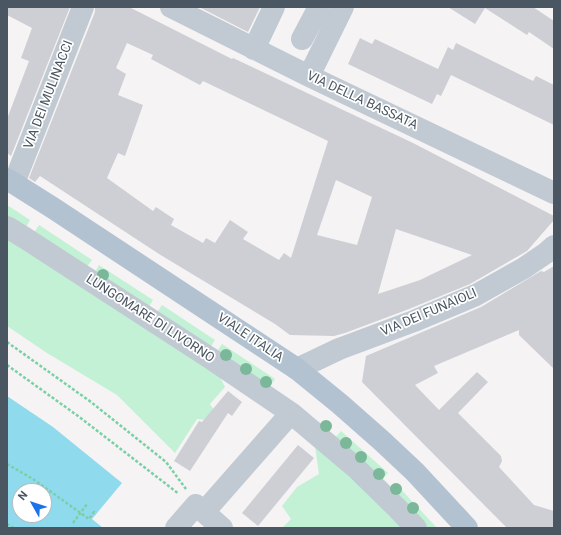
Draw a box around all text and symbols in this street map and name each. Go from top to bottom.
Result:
street label: VIA DEI MULINACCI [21,39,77,151]
street label: VIA DELLA BASSATA [304,68,420,134]
street label: LUNGOMARE DI LIVORNO [83,272,217,366]
street label: VIA DEI FUNAIOLI [379,286,479,340]
street label: VIALE ITALIA [214,310,286,366]
north arrow [12,483,52,523]
text: N [16,489,31,503]

